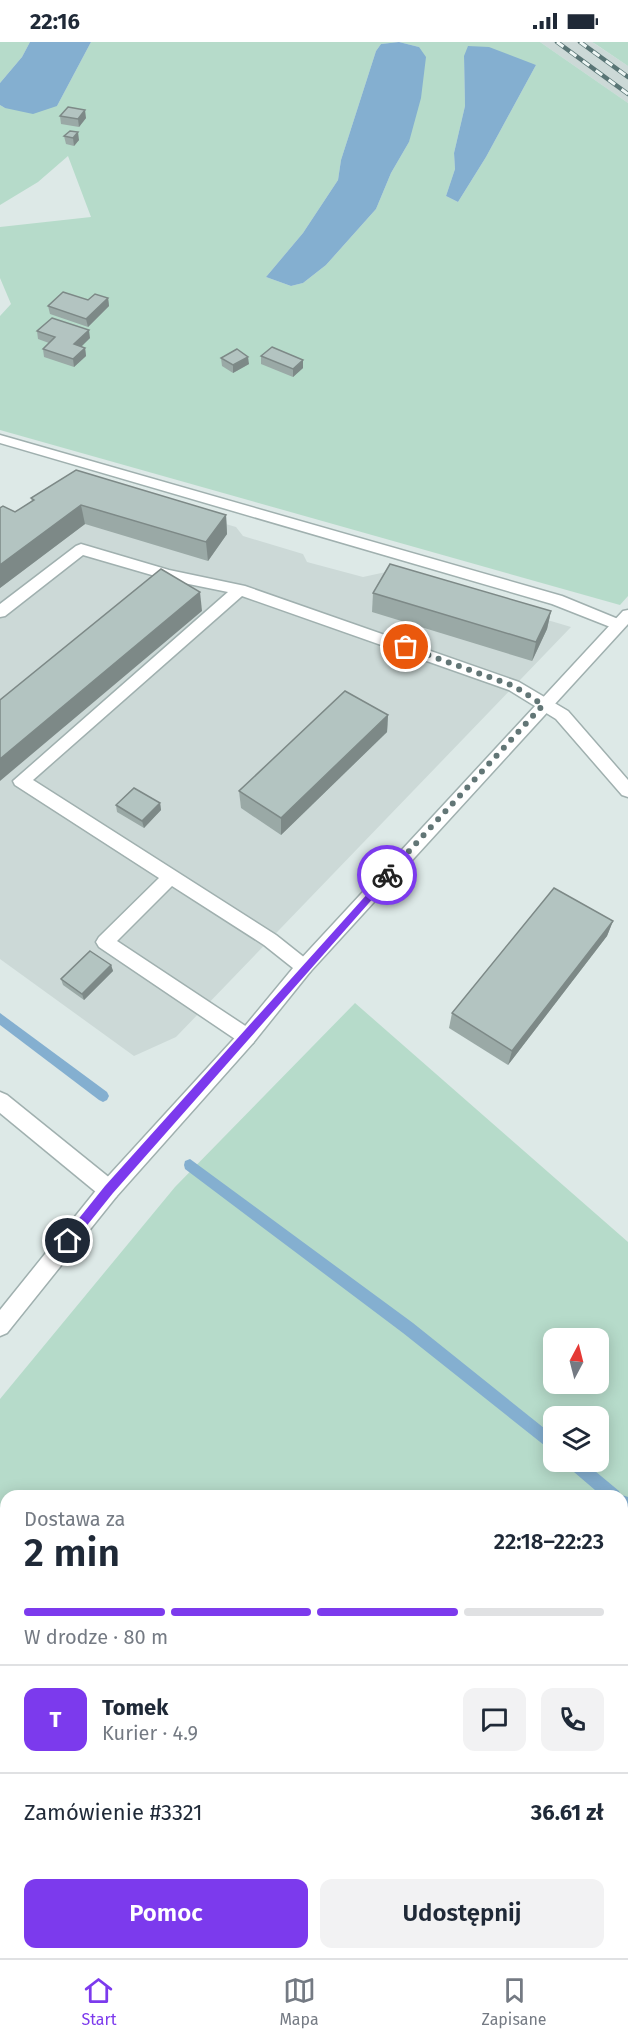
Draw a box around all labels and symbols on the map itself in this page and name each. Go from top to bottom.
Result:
pin [380,621,431,672]
courier [357,845,417,905]
pin [42,1215,93,1266]
north arrow [543,1328,609,1394]

